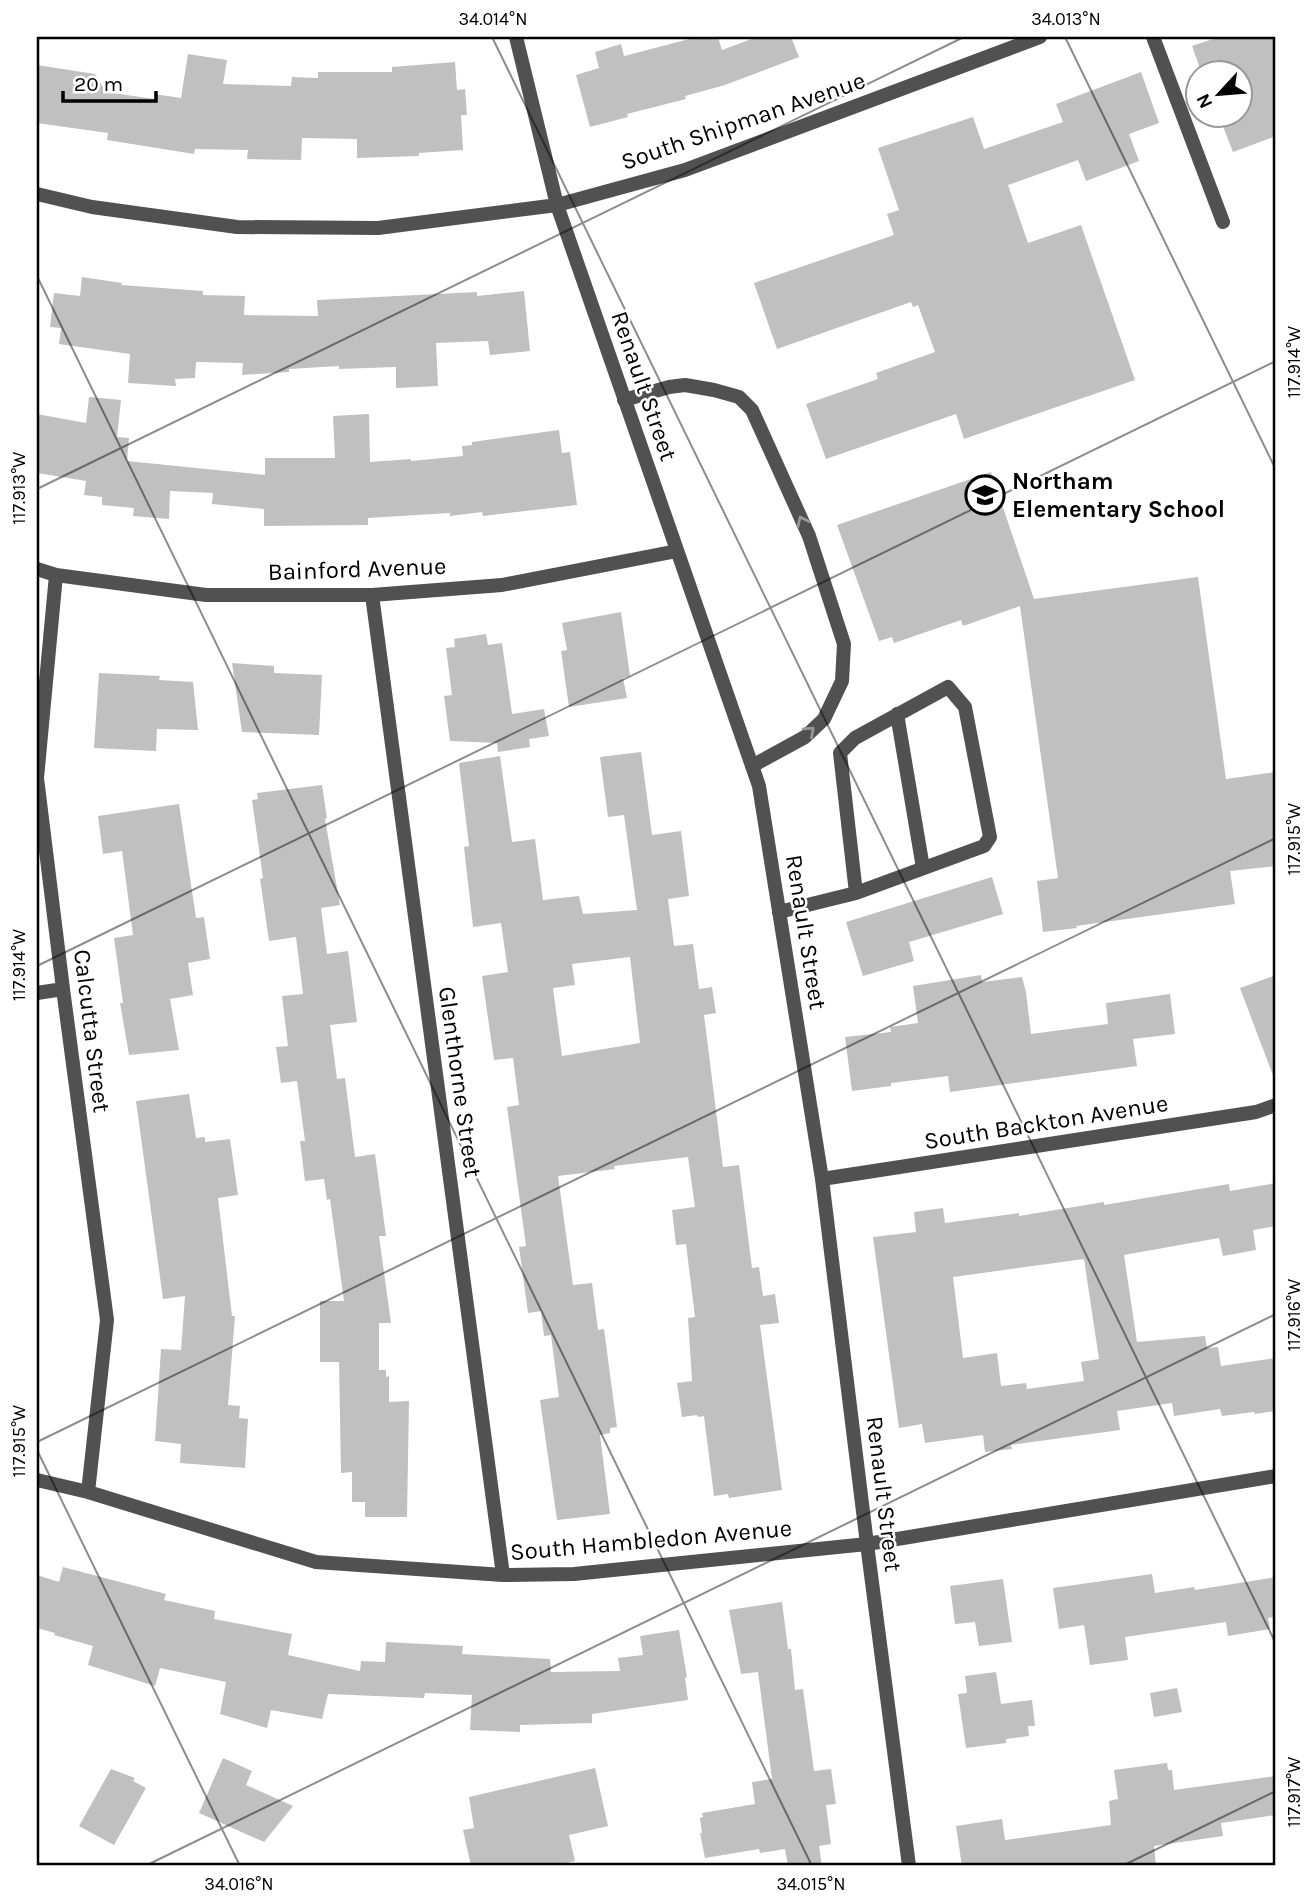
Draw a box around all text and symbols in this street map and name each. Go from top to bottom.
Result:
text: 34.014°N [458,8,528,30]
text: 34.013°N [1031,8,1101,30]
scale bar [63,60,156,104]
north arrow [1184,60,1254,130]
street label: South Shipman Avenue [617,66,869,176]
text: 20 m [74,72,123,96]
text: N [1192,90,1217,112]
street label: Renault Street [605,307,683,465]
text: 117.914°W [1283,326,1305,398]
text: 117.913°W [8,452,30,524]
place label: Northam Elementary School [1012,467,1225,523]
school or university icon: Northam Elementary School [964,474,1006,516]
one-way arrow [796,516,810,528]
street label: Bainford Avenue [267,552,447,586]
one-way arrow [802,727,815,739]
text: 117.915°W [1283,803,1305,875]
street label: Renault Street [780,852,832,1012]
text: 117.914°W [8,929,30,1001]
street label: Calcutta Street [68,948,116,1114]
street label: Glenthorne Street [433,985,487,1179]
street label: South Backton Avenue [922,1089,1170,1155]
text: 117.916°W [1283,1279,1305,1351]
text: 117.915°W [8,1405,30,1477]
street label: Renault Street [861,1415,907,1573]
street label: South Hambledon Avenue [509,1514,793,1566]
text: 117.917°W [1283,1757,1305,1827]
text: 34.016°N [204,1873,274,1895]
text: 34.015°N [776,1873,846,1895]

